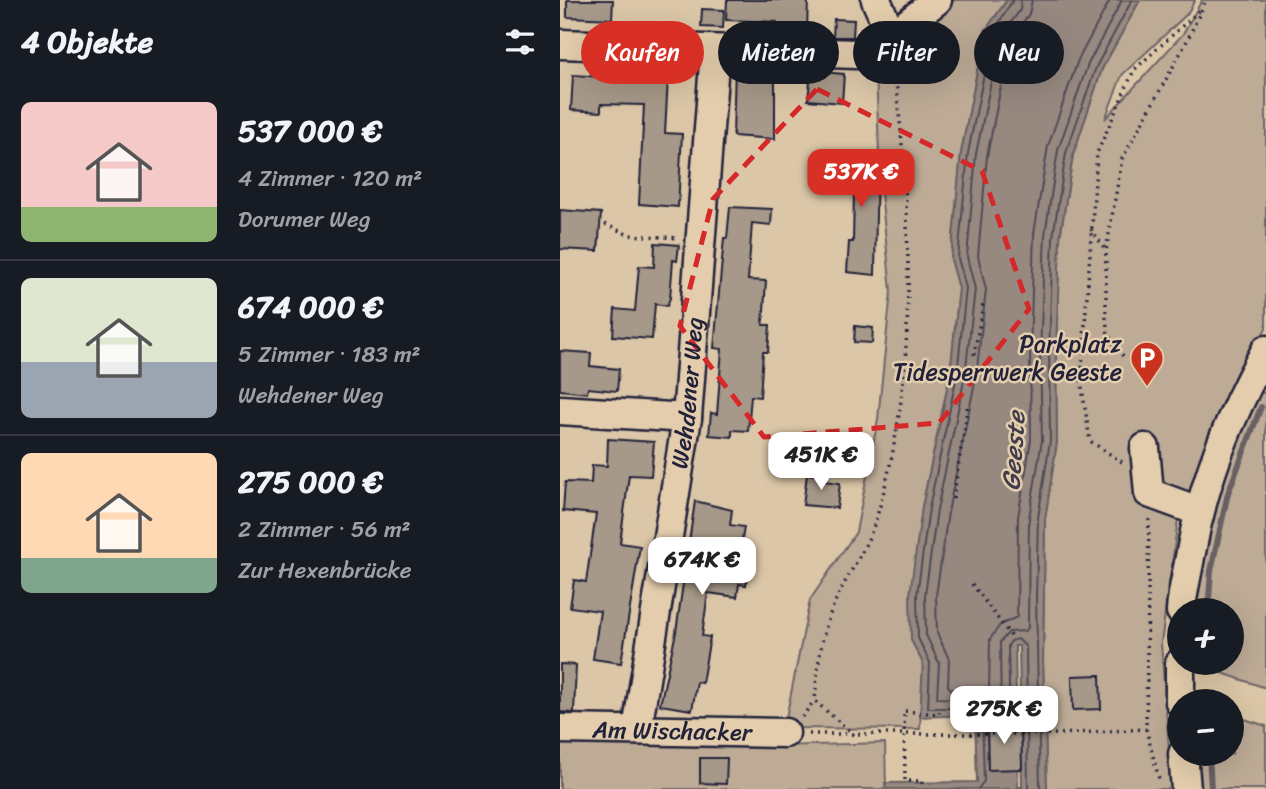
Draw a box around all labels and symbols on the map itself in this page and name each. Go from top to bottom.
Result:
pin: 537K € [804,150,918,209]
street label: Wehdener Weg [658,316,716,472]
place label: Parkplatz Tidesperrwerk Geeste [893,323,1123,393]
parking icon: Parkplatz Tidesperrwerk Geeste [1128,339,1166,388]
water label: Geeste [987,408,1039,492]
pin: 451K € [764,433,878,492]
pin: 674K € [645,538,759,597]
pin: 275K € [947,686,1061,746]
street label: Am Wischacker [591,709,754,753]

